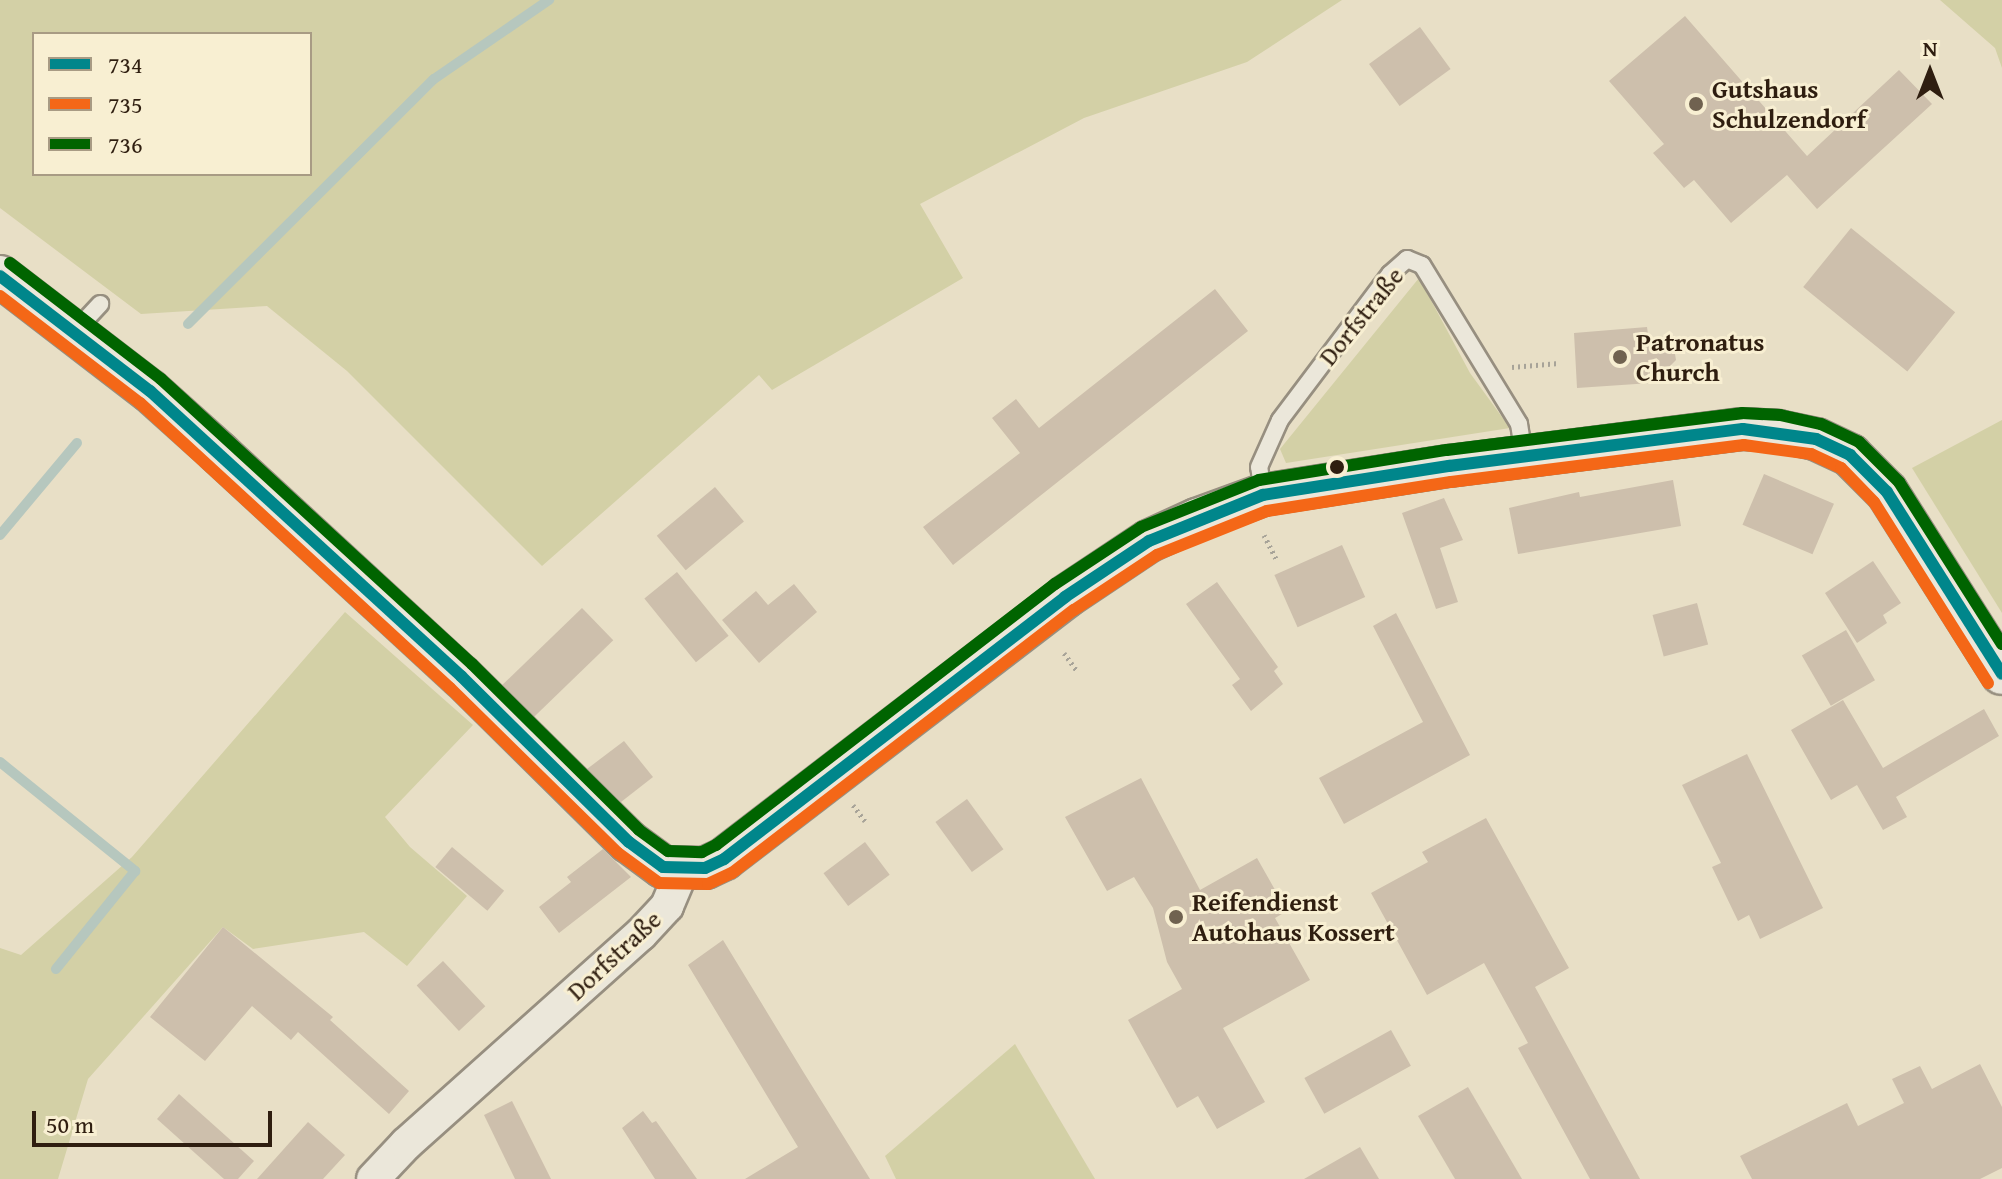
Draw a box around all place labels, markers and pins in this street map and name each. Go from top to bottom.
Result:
place label: Gutshaus Schulzendorf [1712,73,1866,134]
marker: Gutshaus Schulzendorf [1687,95,1705,113]
place label: Patronatus Church [1636,326,1764,388]
marker: Patronatus Church [1611,348,1629,366]
unlabelled marker [1329,459,1345,475]
place label: Reifendienst Autohaus Kossert [1192,886,1395,948]
marker: Reifendienst Autohaus Kossert [1167,908,1185,926]

